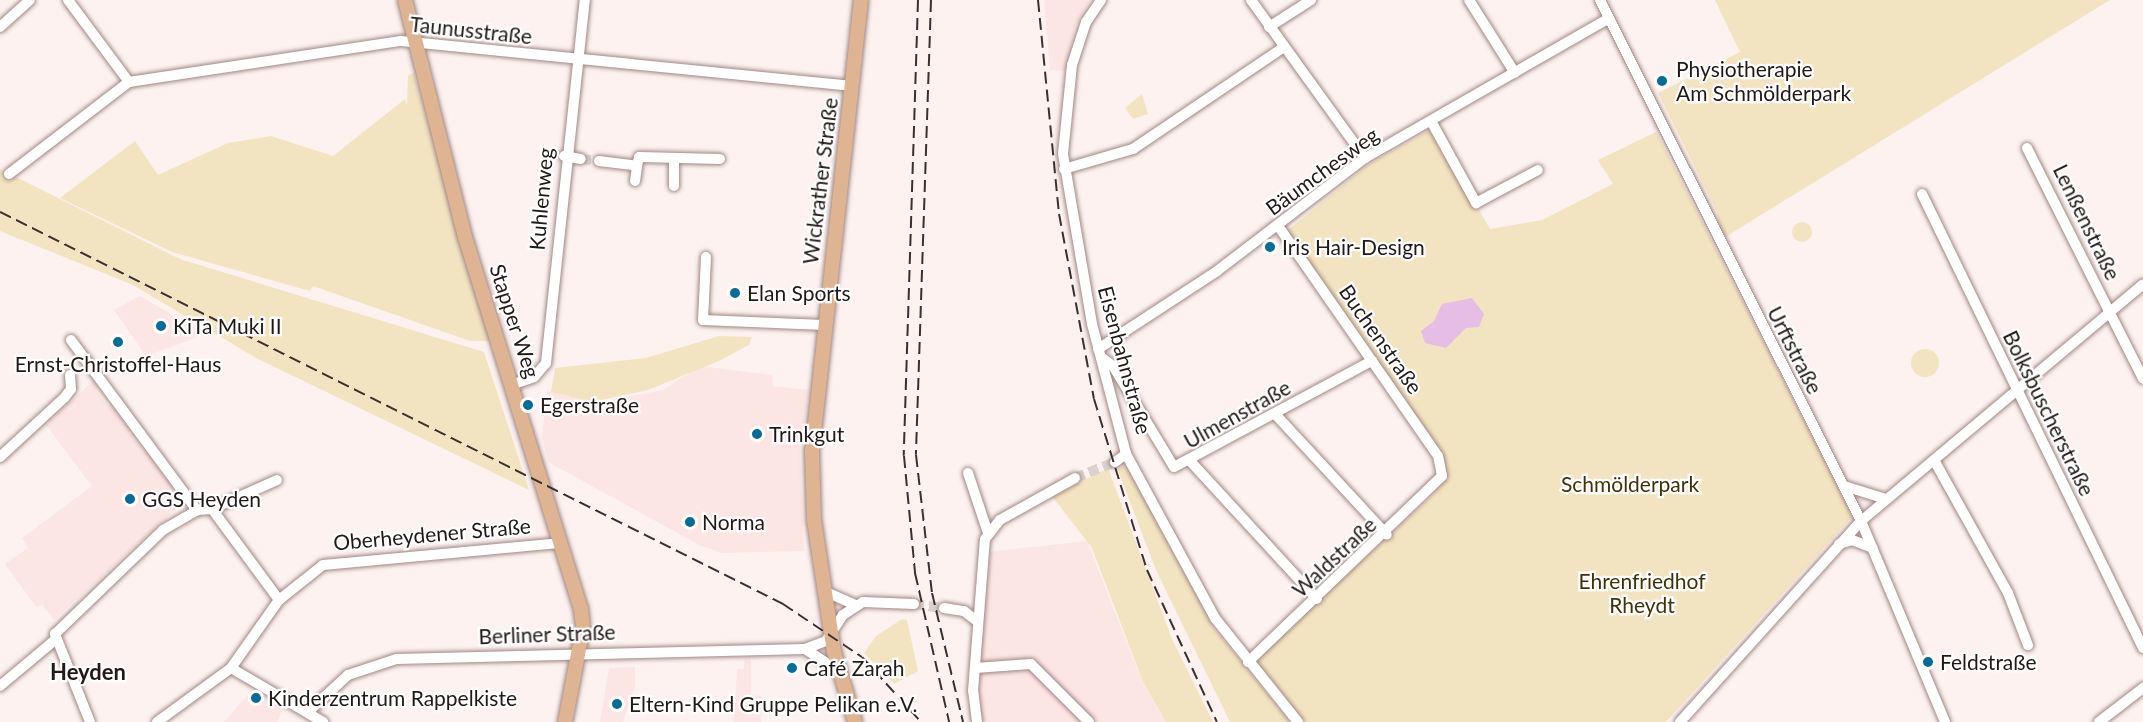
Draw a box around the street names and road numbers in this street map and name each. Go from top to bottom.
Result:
street label: Taunusstraße [409,11,533,49]
street label: Wickrather Straße [797,96,843,266]
street label: Bäumchesweg [1261,122,1383,220]
street label: Kuhlenweg [524,147,558,251]
street label: Lenßenstraße [2048,160,2126,284]
street label: Stapper Weg [485,260,545,382]
street label: Buchenstraße [1334,280,1428,398]
street label: Eisenbahnstraße [1093,283,1157,437]
street label: Urftstraße [1762,302,1828,398]
street label: Bolksbuscherstraße [1998,326,2100,500]
street label: Ulmenstraße [1179,374,1295,454]
street label: Waldstraße [1287,512,1381,602]
street label: Oberheydener Straße [332,513,532,555]
street label: Berliner Straße [478,619,616,649]

